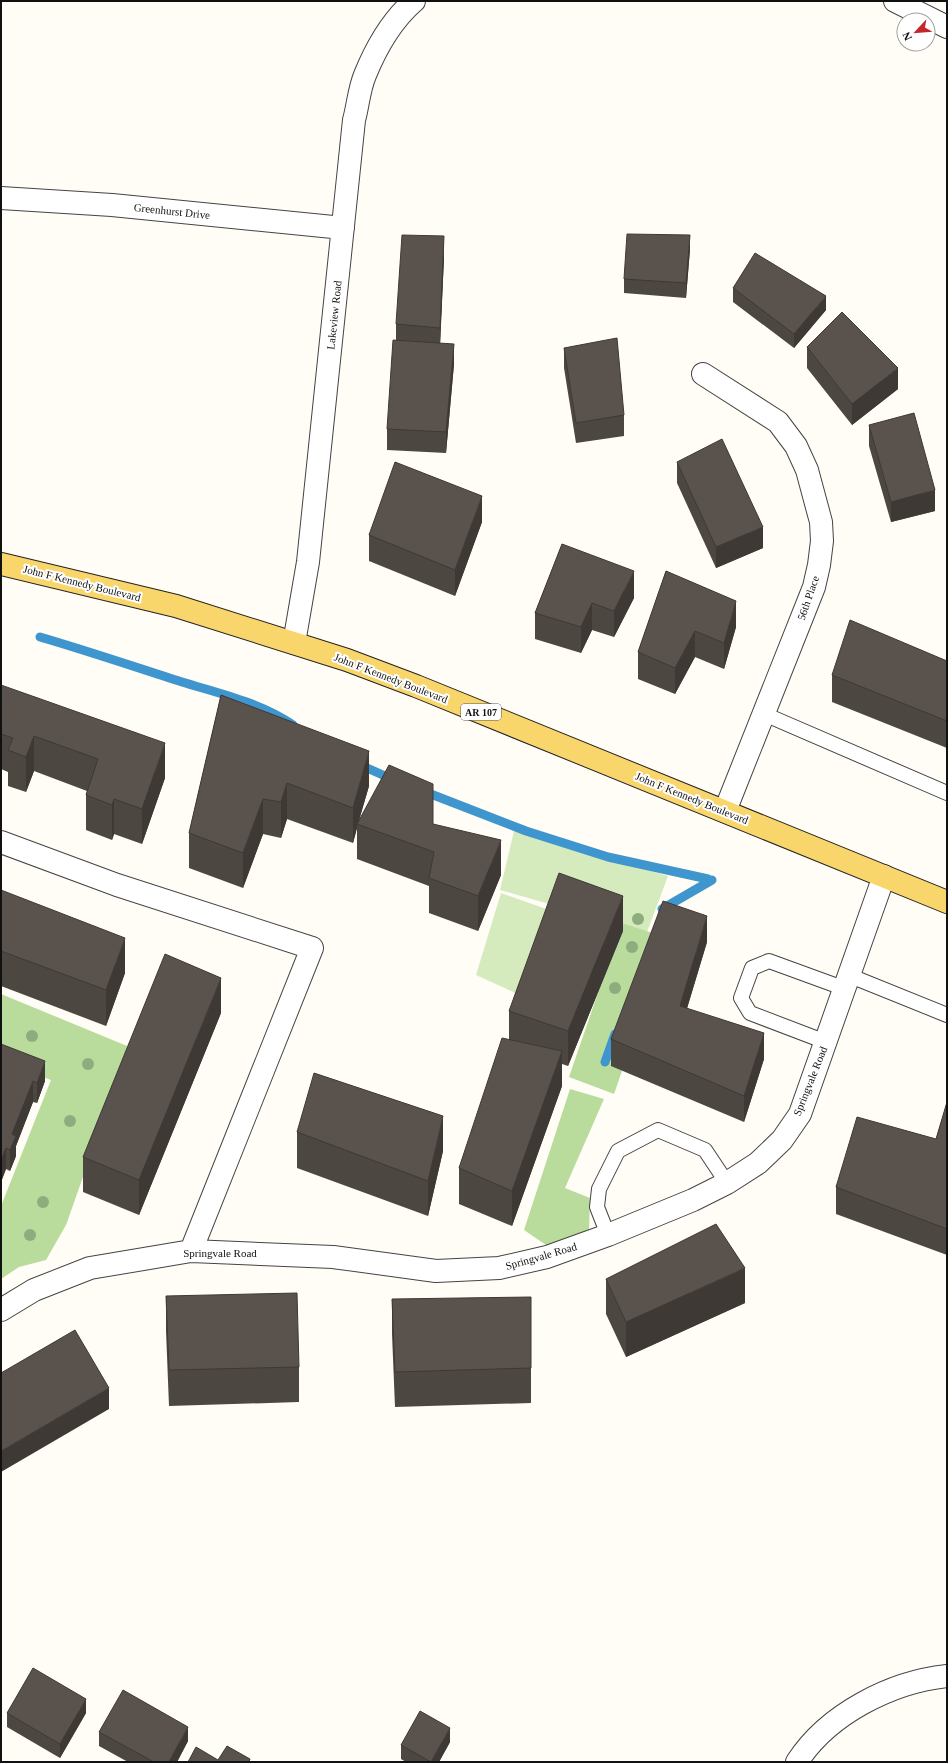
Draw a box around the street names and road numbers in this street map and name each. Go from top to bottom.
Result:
street label: Greenhurst Drive [133,201,211,221]
street label: Lakeview Road [324,279,344,350]
street label: John F Kennedy Boulevard [22,563,142,604]
street label: 56th Place [795,574,821,622]
street label: John F Kennedy Boulevard [333,651,450,705]
road number: AR 107 [461,704,501,720]
street label: John F Kennedy Boulevard [634,770,751,826]
street label: Springvale Road [791,1044,830,1117]
street label: Springvale Road [504,1240,579,1272]
street label: Springvale Road [183,1247,257,1259]

